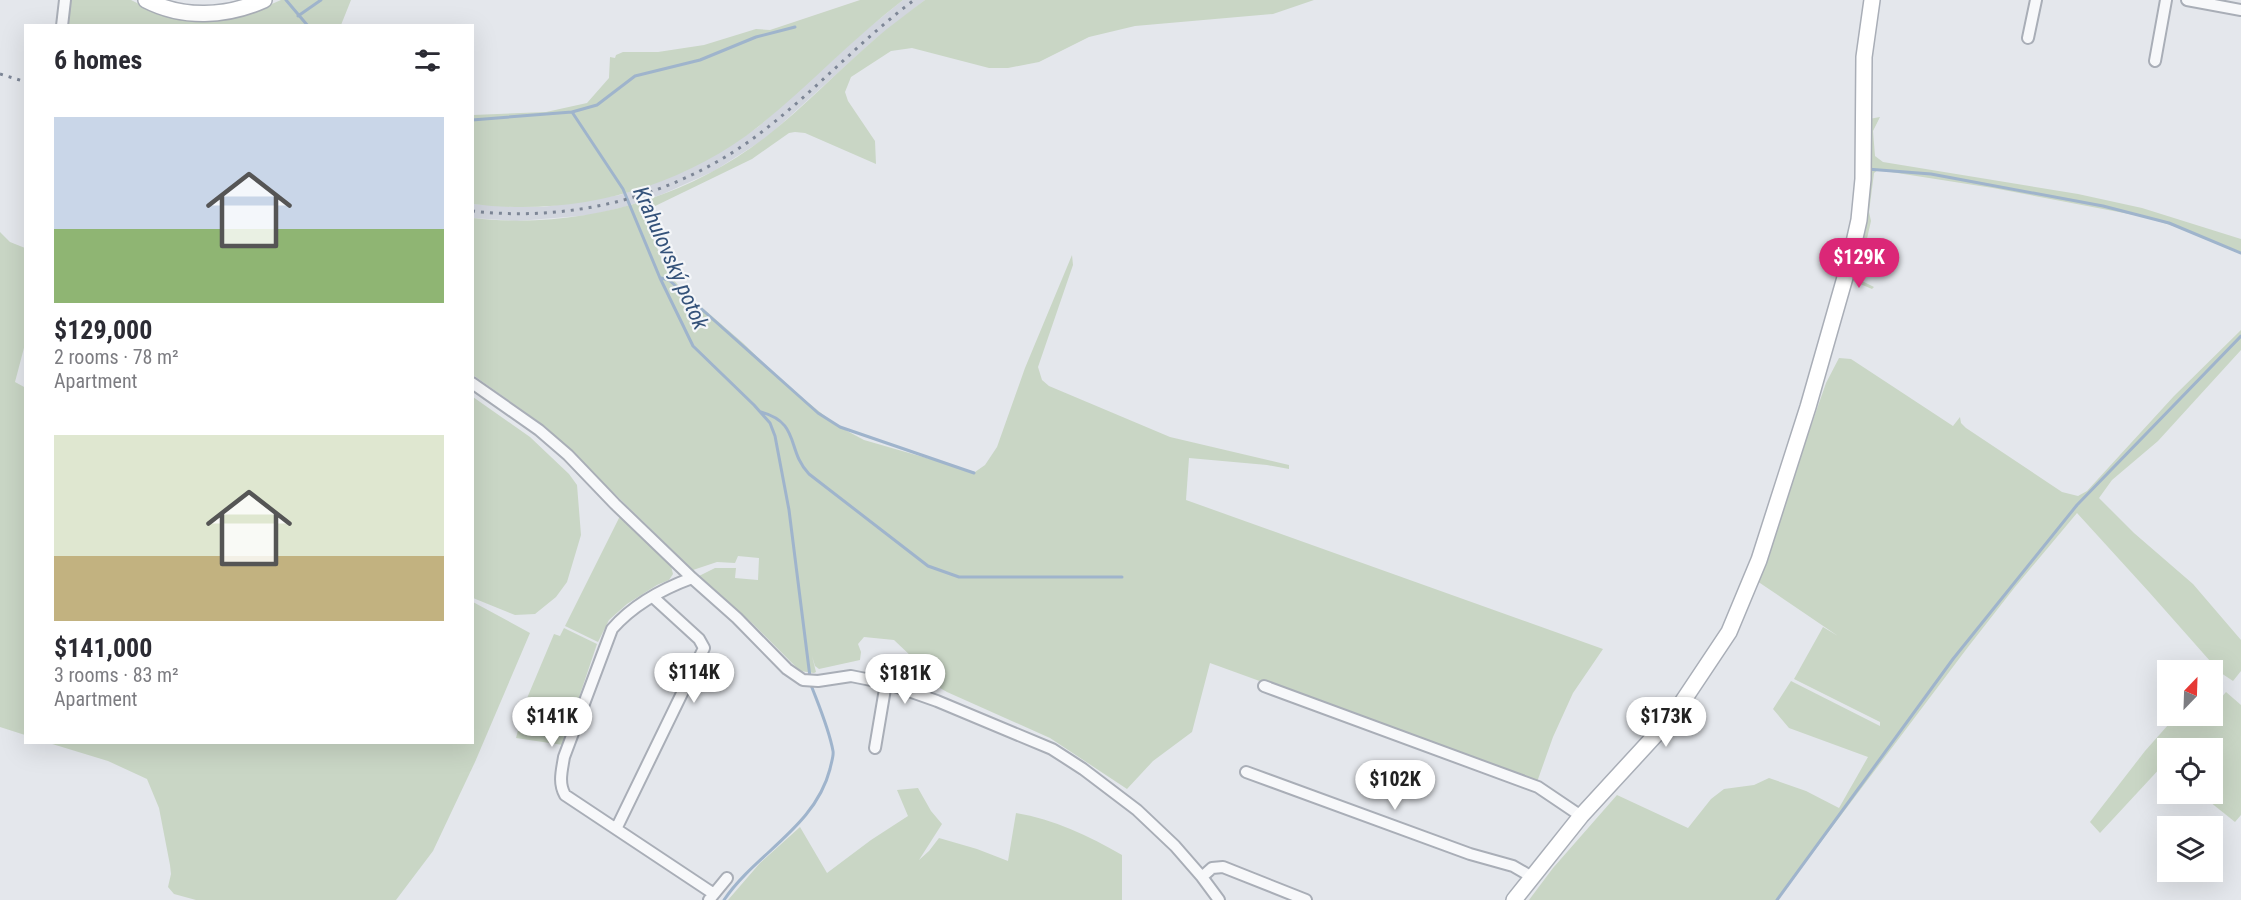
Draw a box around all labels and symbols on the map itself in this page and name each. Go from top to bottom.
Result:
water label: Krahulovský potok [628,183,714,334]
pin: $129K [1817,238,1901,289]
pin: $114K [652,653,736,704]
pin: $181K [863,654,947,705]
north arrow [2157,660,2223,726]
pin: $141K [510,697,594,748]
pin: $173K [1624,697,1708,748]
pin: $102K [1353,760,1437,811]

